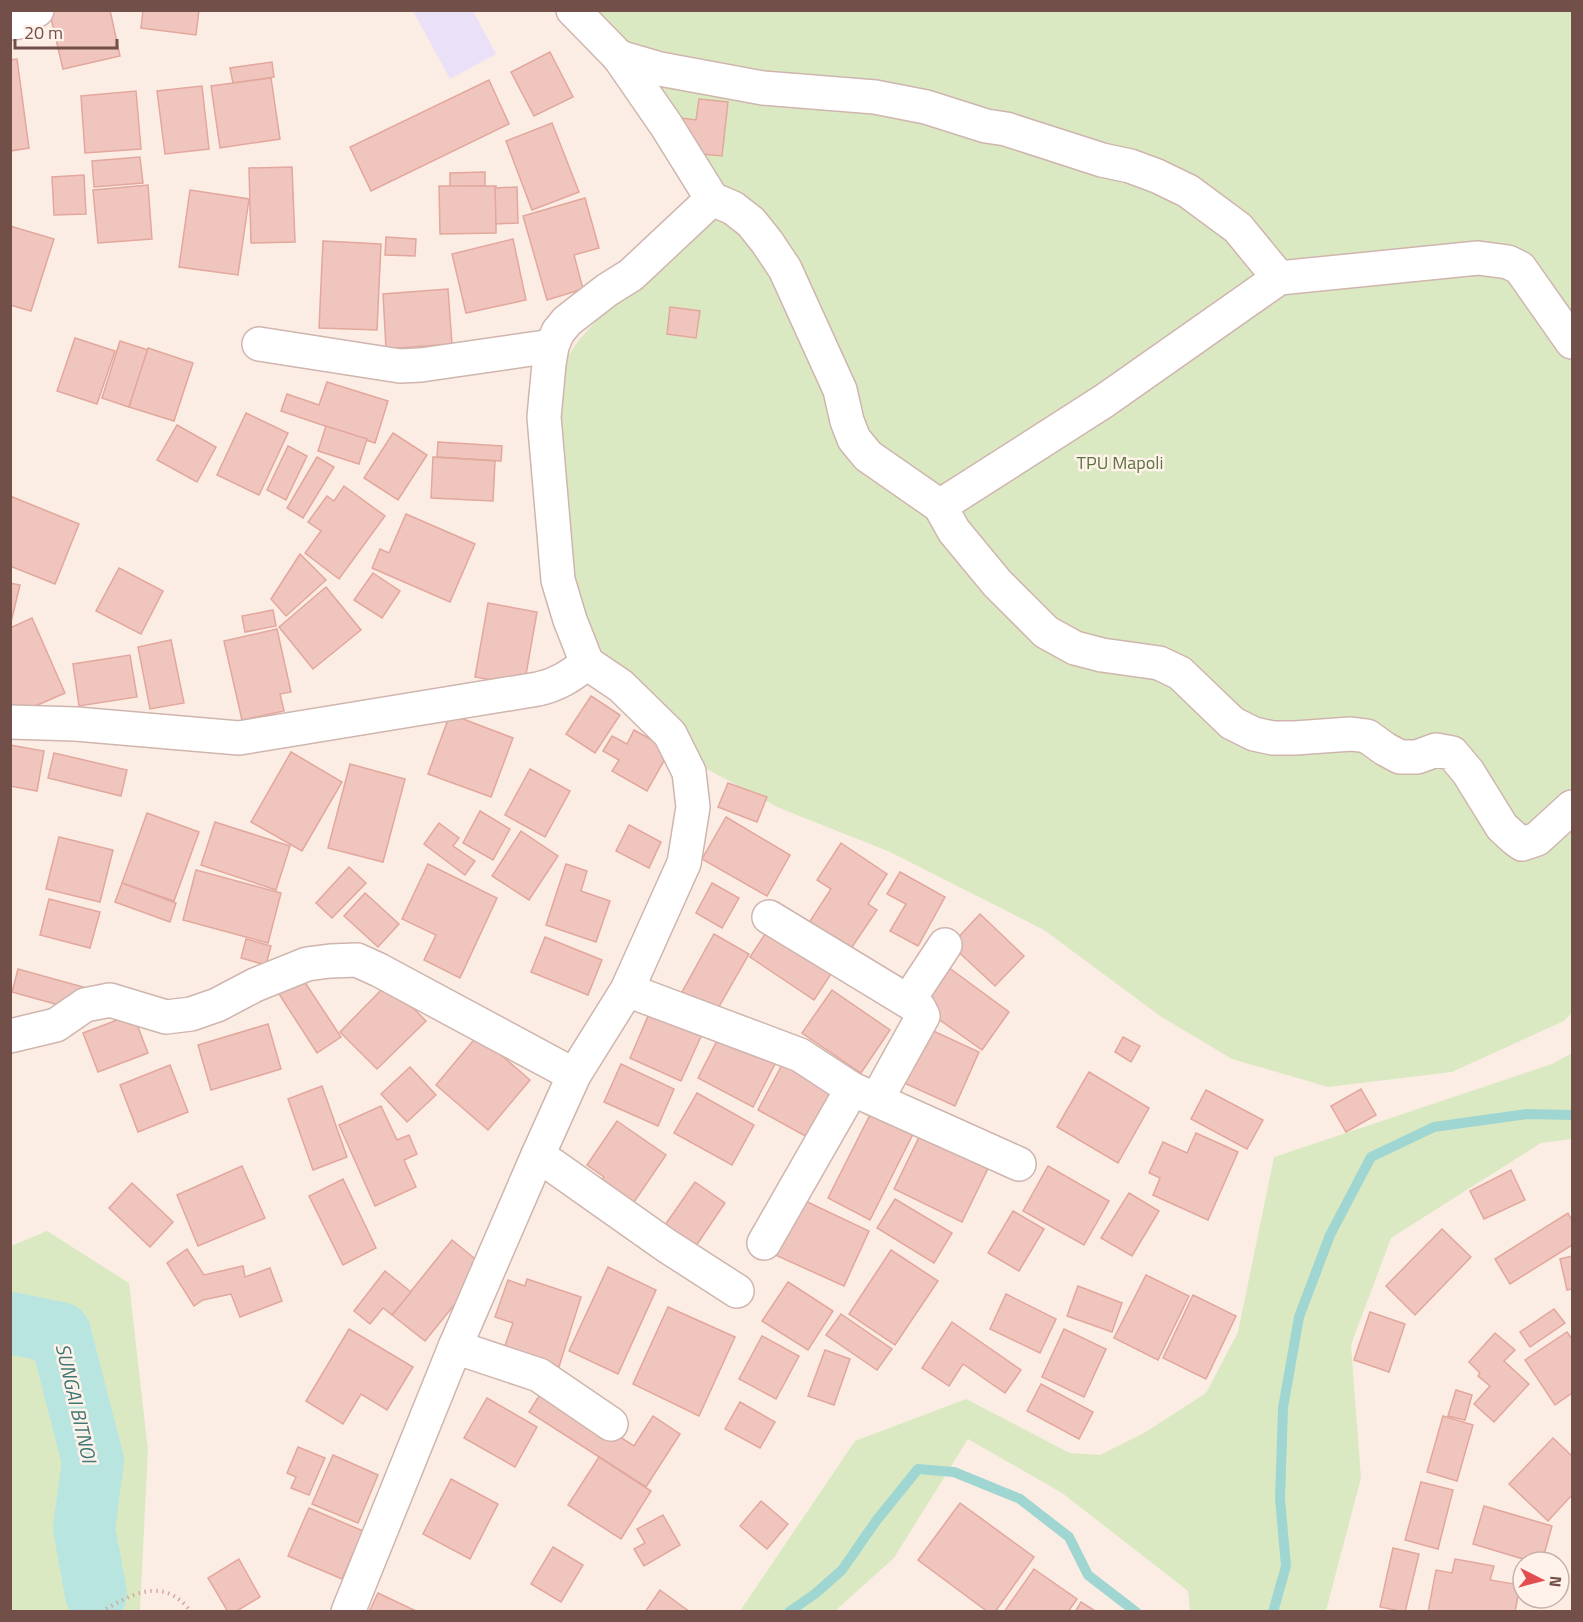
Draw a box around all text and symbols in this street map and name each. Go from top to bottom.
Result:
scale bar [15,12,117,50]
text: 20 m [24,19,63,46]
park label: TPU Mapoli [1077,449,1163,476]
water label: SUNGAI BITNOI [48,1340,106,1468]
north arrow [1511,1550,1571,1610]
text: N [1543,1575,1568,1588]

